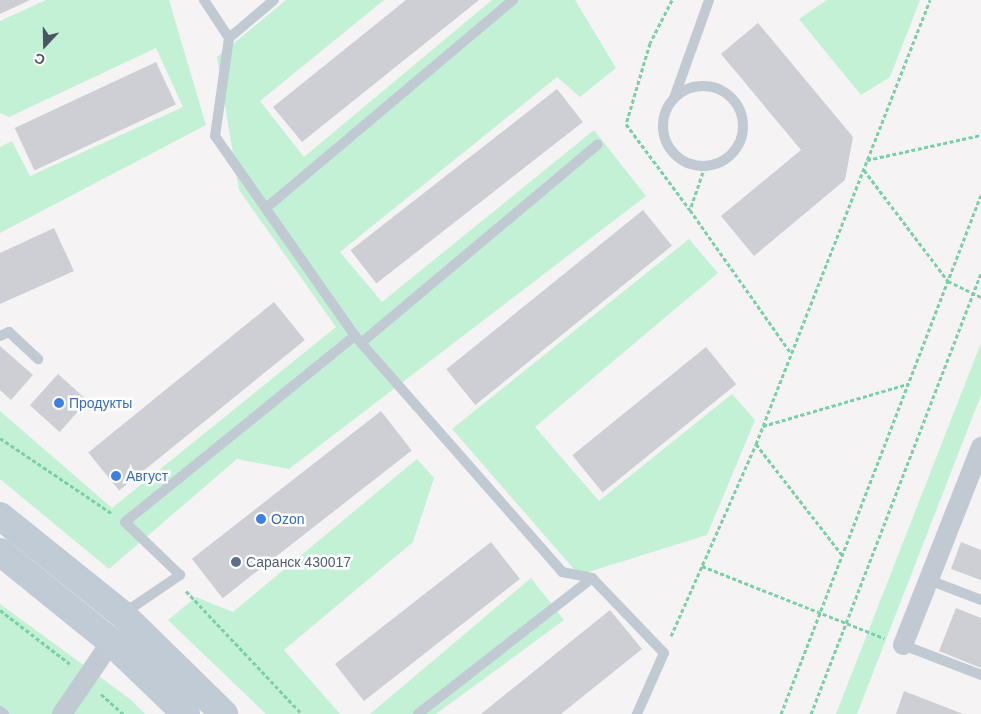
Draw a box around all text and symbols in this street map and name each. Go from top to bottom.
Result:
north arrow [20,20,70,70]
text: С [32,50,47,68]
place label: Продукты [69,395,132,411]
marker: Продукты [53,397,65,409]
place label: Август [126,468,168,484]
marker: Август [110,470,122,482]
place label: Ozon [271,511,304,527]
marker: Ozon [255,513,267,525]
place label: Саранск 430017 [246,554,351,570]
marker: Саранск 430017 [230,556,242,568]

